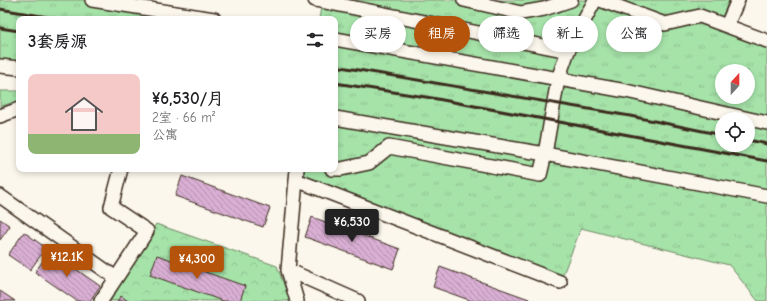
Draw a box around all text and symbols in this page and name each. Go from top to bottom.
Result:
chip: 买房 [350,16,406,52]
chip: 租房 [414,16,470,52]
chip: 筛选 [478,16,534,52]
chip: 新上 [542,16,598,52]
chip: 公寓 [606,16,662,52]
icon: filters [304,29,326,51]
text: 3套房源 [28,32,87,51]
north arrow [715,64,755,104]
map controls [715,64,755,152]
text: ¥6,530/月 [152,89,224,108]
icon: home [60,90,108,138]
text: 2室 · 66 m² [152,110,215,125]
button: locate [715,112,755,152]
text: 公寓 [152,127,178,142]
pin: ¥6,530 [319,209,385,243]
text: ¥6,530 [334,214,370,229]
pin: ¥12.1K [34,244,100,278]
pin: ¥4,300 [164,246,230,280]
text: ¥12.1K [51,249,83,264]
text: ¥4,300 [179,251,215,266]

